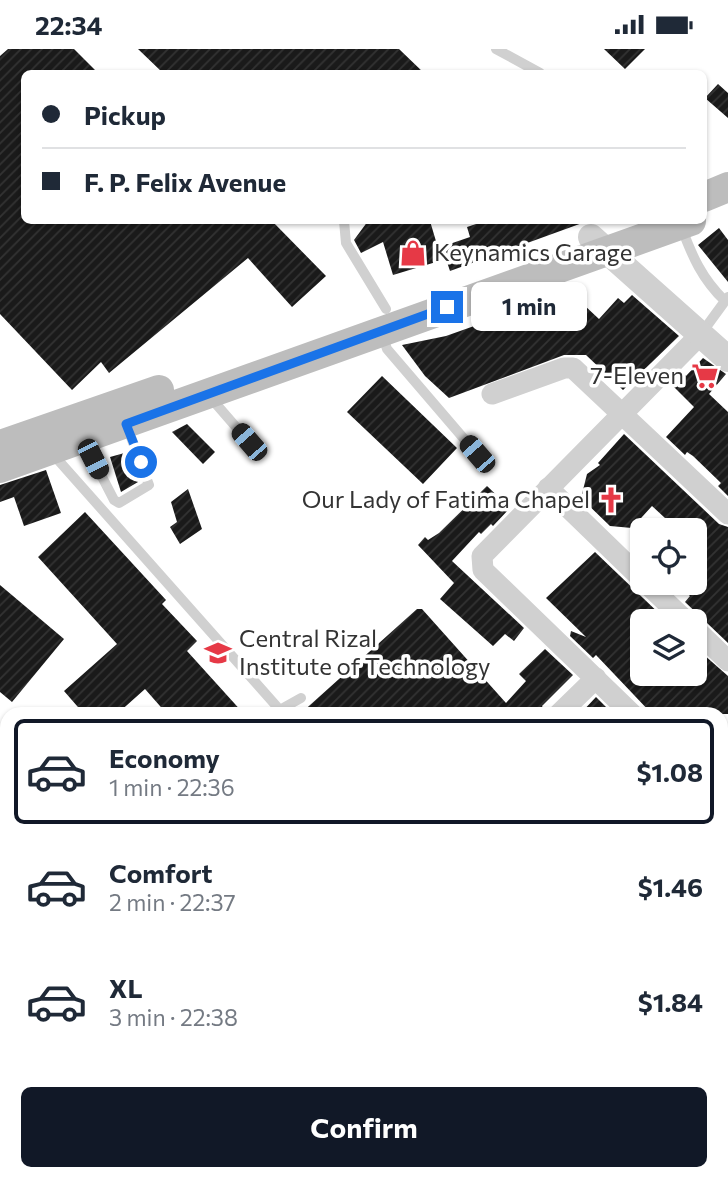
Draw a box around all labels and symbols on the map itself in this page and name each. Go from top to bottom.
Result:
place label: Keynamics Garage [434,237,632,266]
shop icon: Keynamics Garage [398,238,428,268]
callout: 1 min [472,282,587,331]
route end [431,291,463,323]
place label: 7-Eleven [590,360,684,389]
supermarket icon: 7-Eleven [690,361,720,391]
car [228,419,271,465]
car [456,431,499,477]
car [75,436,112,482]
route start [125,446,157,478]
place label: Our Lady of Fatima Chapel [302,484,590,513]
church icon: Our Lady of Fatima Chapel [596,485,626,515]
place label: Central Rizal Institute of Technology [239,623,491,680]
school or university icon: Central Rizal Institute of Technology [203,638,233,668]

